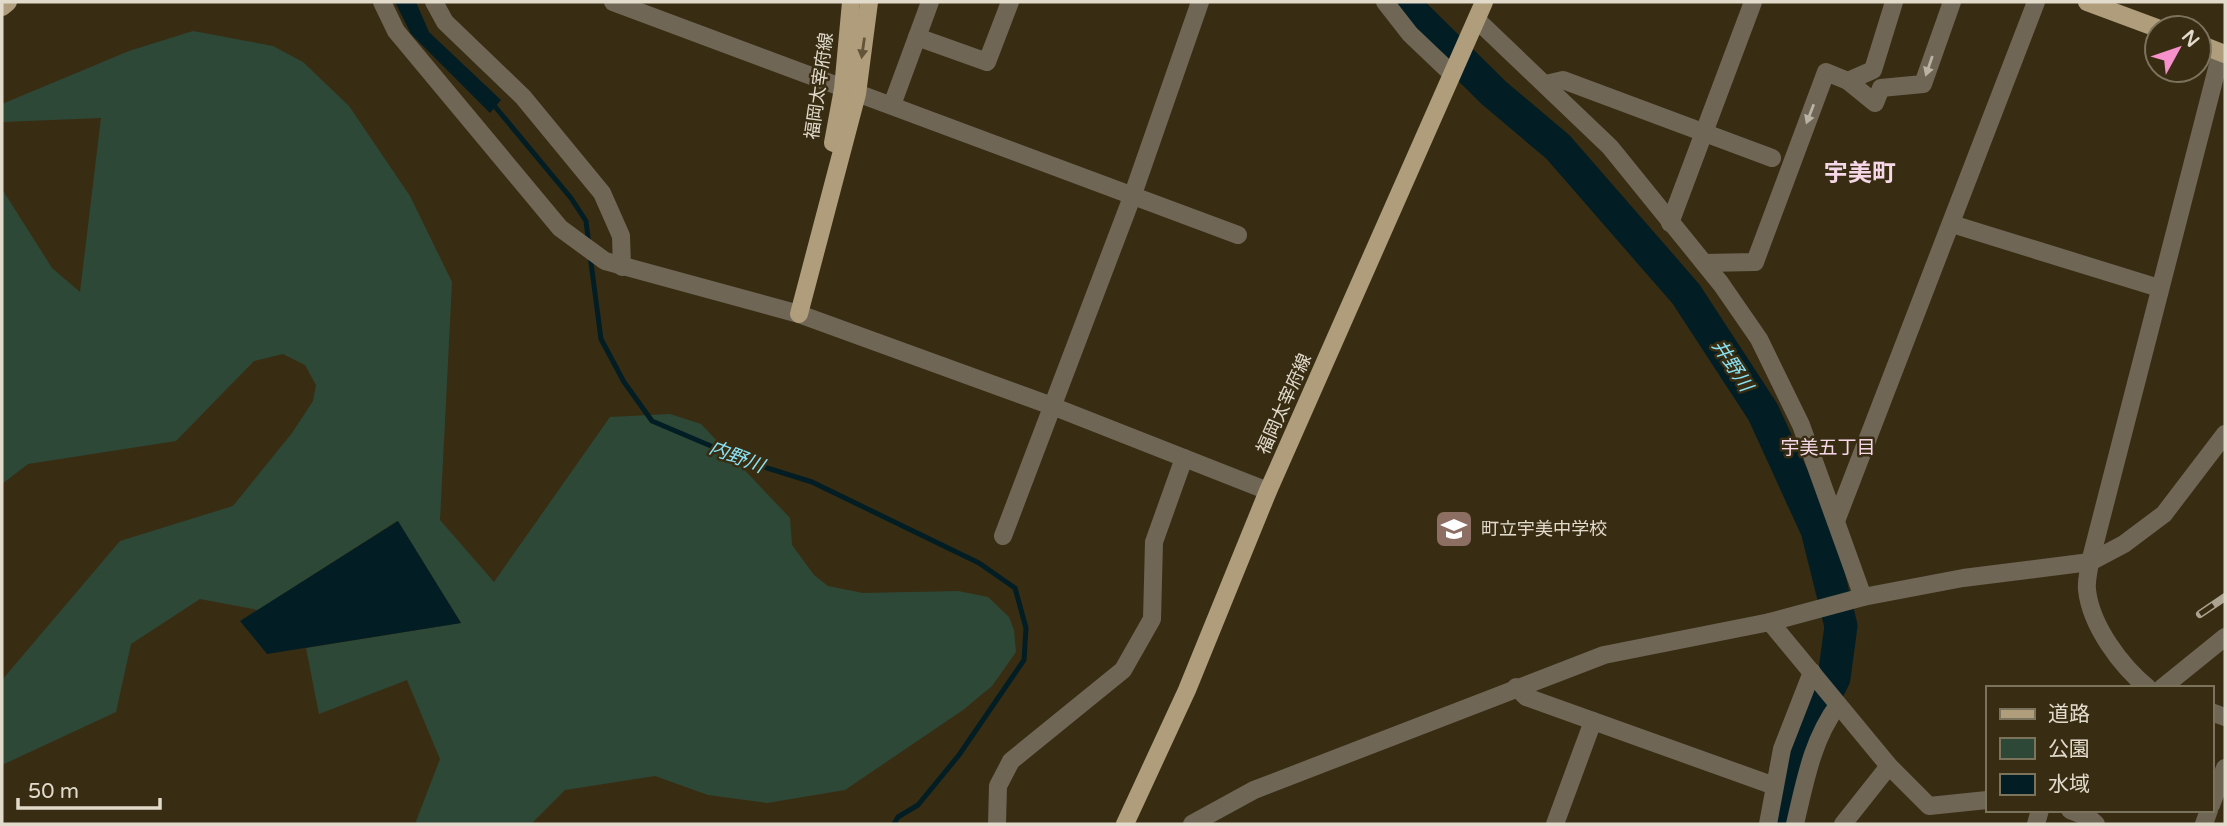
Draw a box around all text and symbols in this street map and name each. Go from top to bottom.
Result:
north arrow [2143,14,2213,84]
text: N [2177,26,2204,52]
street label: 福岡太宰府線 [801,31,837,141]
one-way arrow [857,37,868,59]
one-way arrow [1923,56,1934,77]
one-way arrow [1805,103,1816,124]
district label: 宇美町 [1824,159,1896,188]
water label: 井野川 [1707,336,1758,397]
street label: 福岡太宰府線 [1252,350,1316,458]
water label: 内野川 [706,436,769,478]
district label: 宇美五丁目 [1780,437,1876,459]
school or university icon: 町立宇美中学校 [1433,508,1475,550]
place label: 町立宇美中学校 [1481,518,1607,540]
legend [1986,686,2213,812]
text: 道路 [2048,702,2090,727]
text: 公園 [2048,737,2090,762]
scale bar [18,766,159,810]
text: 水域 [2048,772,2090,797]
text: 50 m [28,779,79,804]

